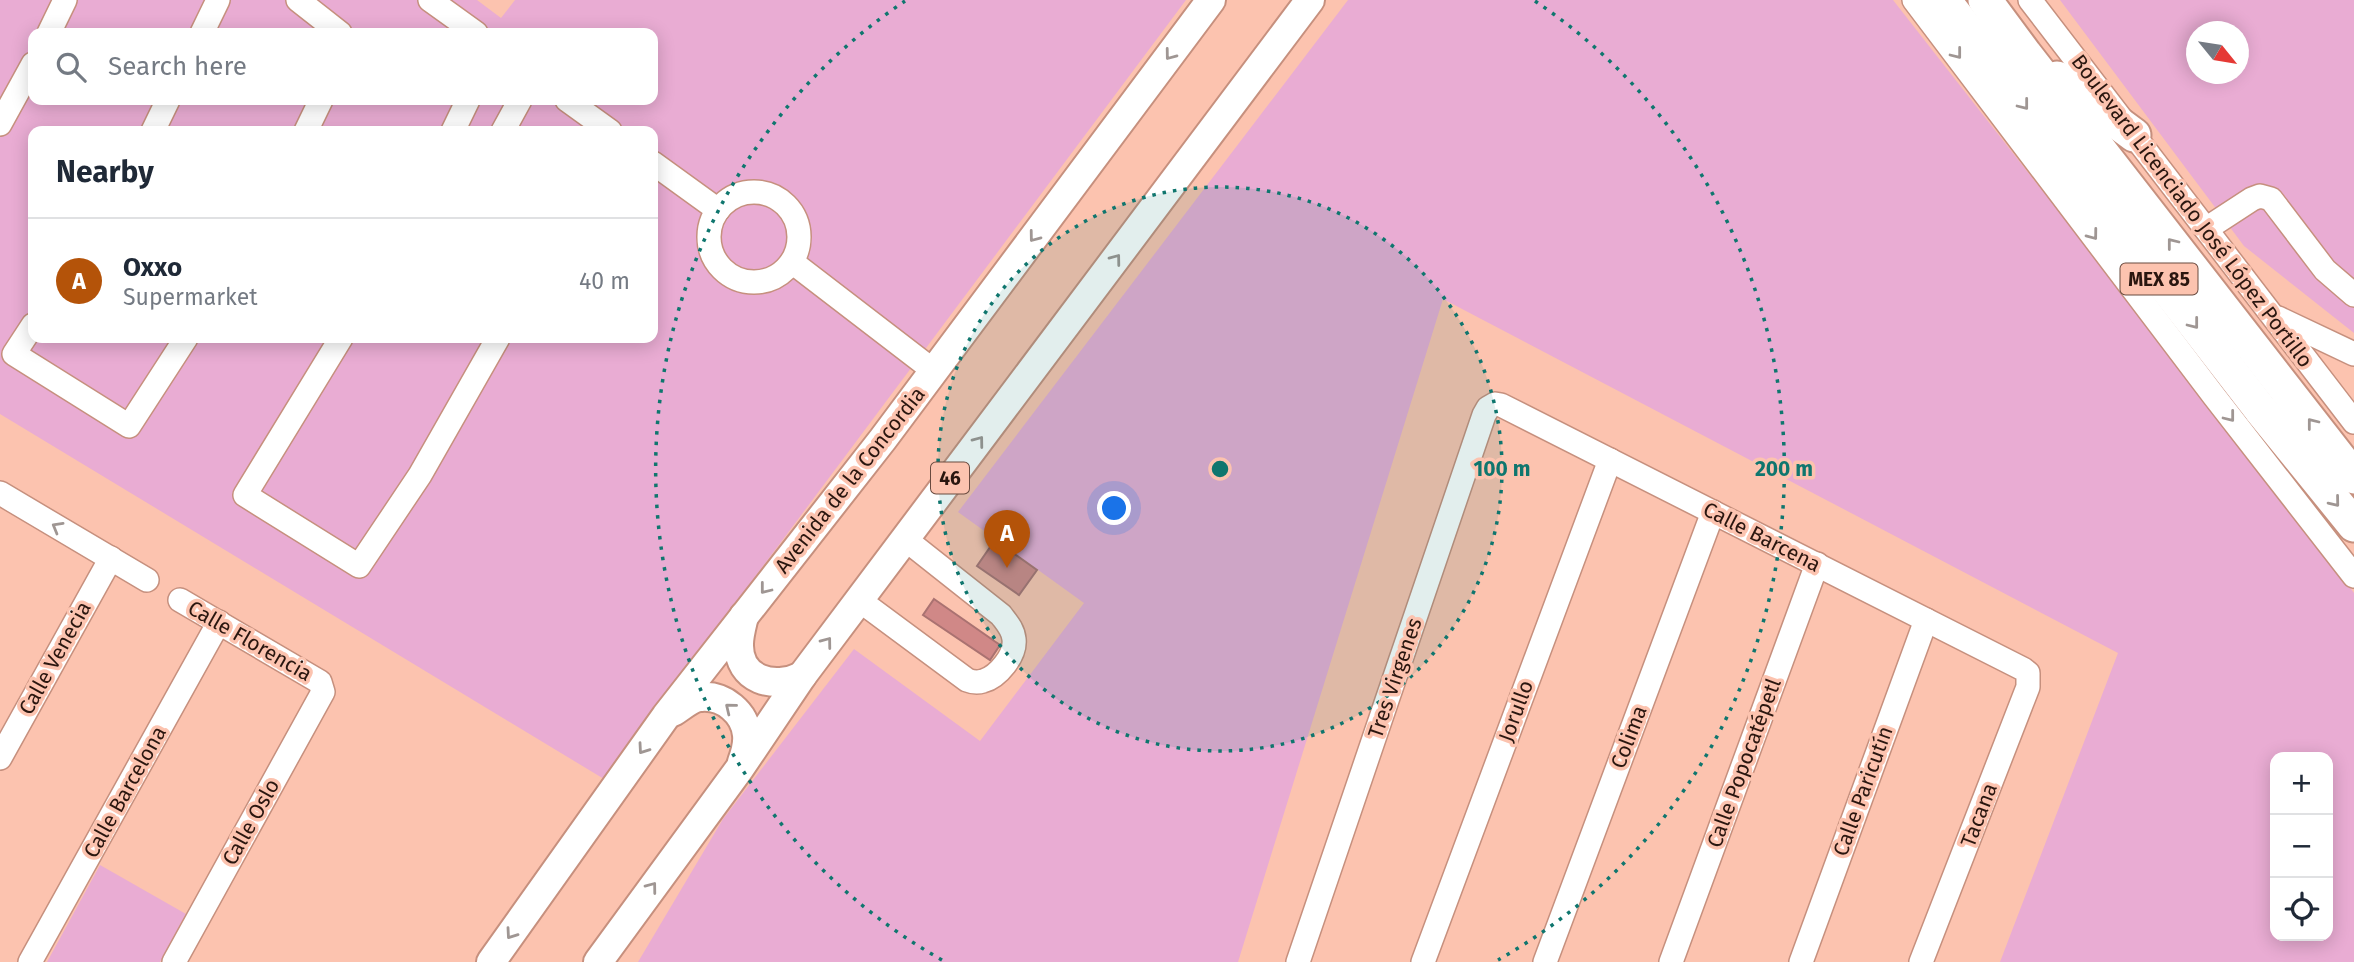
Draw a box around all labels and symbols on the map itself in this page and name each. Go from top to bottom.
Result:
north arrow [2186,21,2249,84]
one-way arrow [1948,46,1961,58]
one-way arrow [1165,47,1178,60]
street label: Boulevard Licenciado José López Portillo [2066,49,2318,373]
one-way arrow [2016,97,2029,109]
one-way arrow [2085,228,2098,240]
one-way arrow [1029,229,1042,242]
one-way arrow [2168,239,2181,251]
one-way arrow [1107,254,1120,267]
road number: MEX 85 [2120,264,2198,294]
one-way arrow [2185,316,2198,328]
street label: Avenida de la Concordia [769,382,931,578]
one-way arrow [2222,409,2235,422]
one-way arrow [2308,418,2321,431]
one-way arrow [970,436,983,448]
text: 100 m [1473,456,1531,482]
text: 200 m [1755,456,1813,482]
centre of rings [1208,457,1232,481]
road number: 46 [931,463,969,494]
your location [1097,491,1131,525]
one-way arrow [2327,493,2339,506]
street label: Calle Barcena [1699,496,1825,578]
pin: A [984,510,1030,568]
one-way arrow [51,522,64,535]
one-way arrow [761,582,774,594]
street label: Calle Florencia [183,595,317,687]
street label: Calle Venecia [13,597,97,719]
street label: Tres Virgenes [1362,614,1428,742]
one-way arrow [819,637,832,650]
street label: Calle Popocatépetl [1701,675,1787,851]
street label: Jorullo [1493,677,1539,745]
street label: Colima [1605,702,1653,772]
one-way arrow [725,703,738,716]
street label: Calle Barcelona [78,722,172,862]
street label: Calle Paricutín [1827,722,1899,860]
one-way arrow [639,741,651,754]
street label: Calle Oslo [217,774,285,870]
street label: Tacana [1955,779,2003,851]
one-way arrow [644,882,657,895]
one-way arrow [507,926,519,939]

